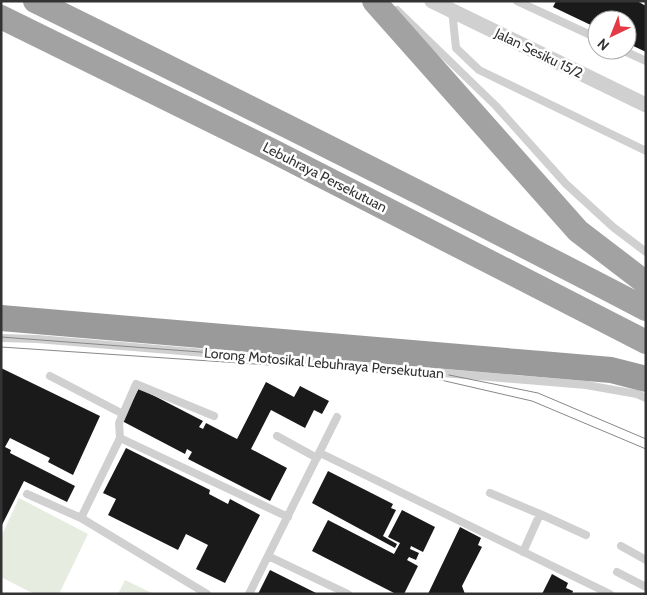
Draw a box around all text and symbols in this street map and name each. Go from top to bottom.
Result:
north arrow [587,10,637,60]
street label: Jalan Sesiku 15/2 [491,23,586,82]
text: N [593,35,613,54]
street label: Lebuhraya Persekutuan [260,138,390,216]
street label: Lorong Motosikal Lebuhraya Persekutuan [203,344,445,382]

